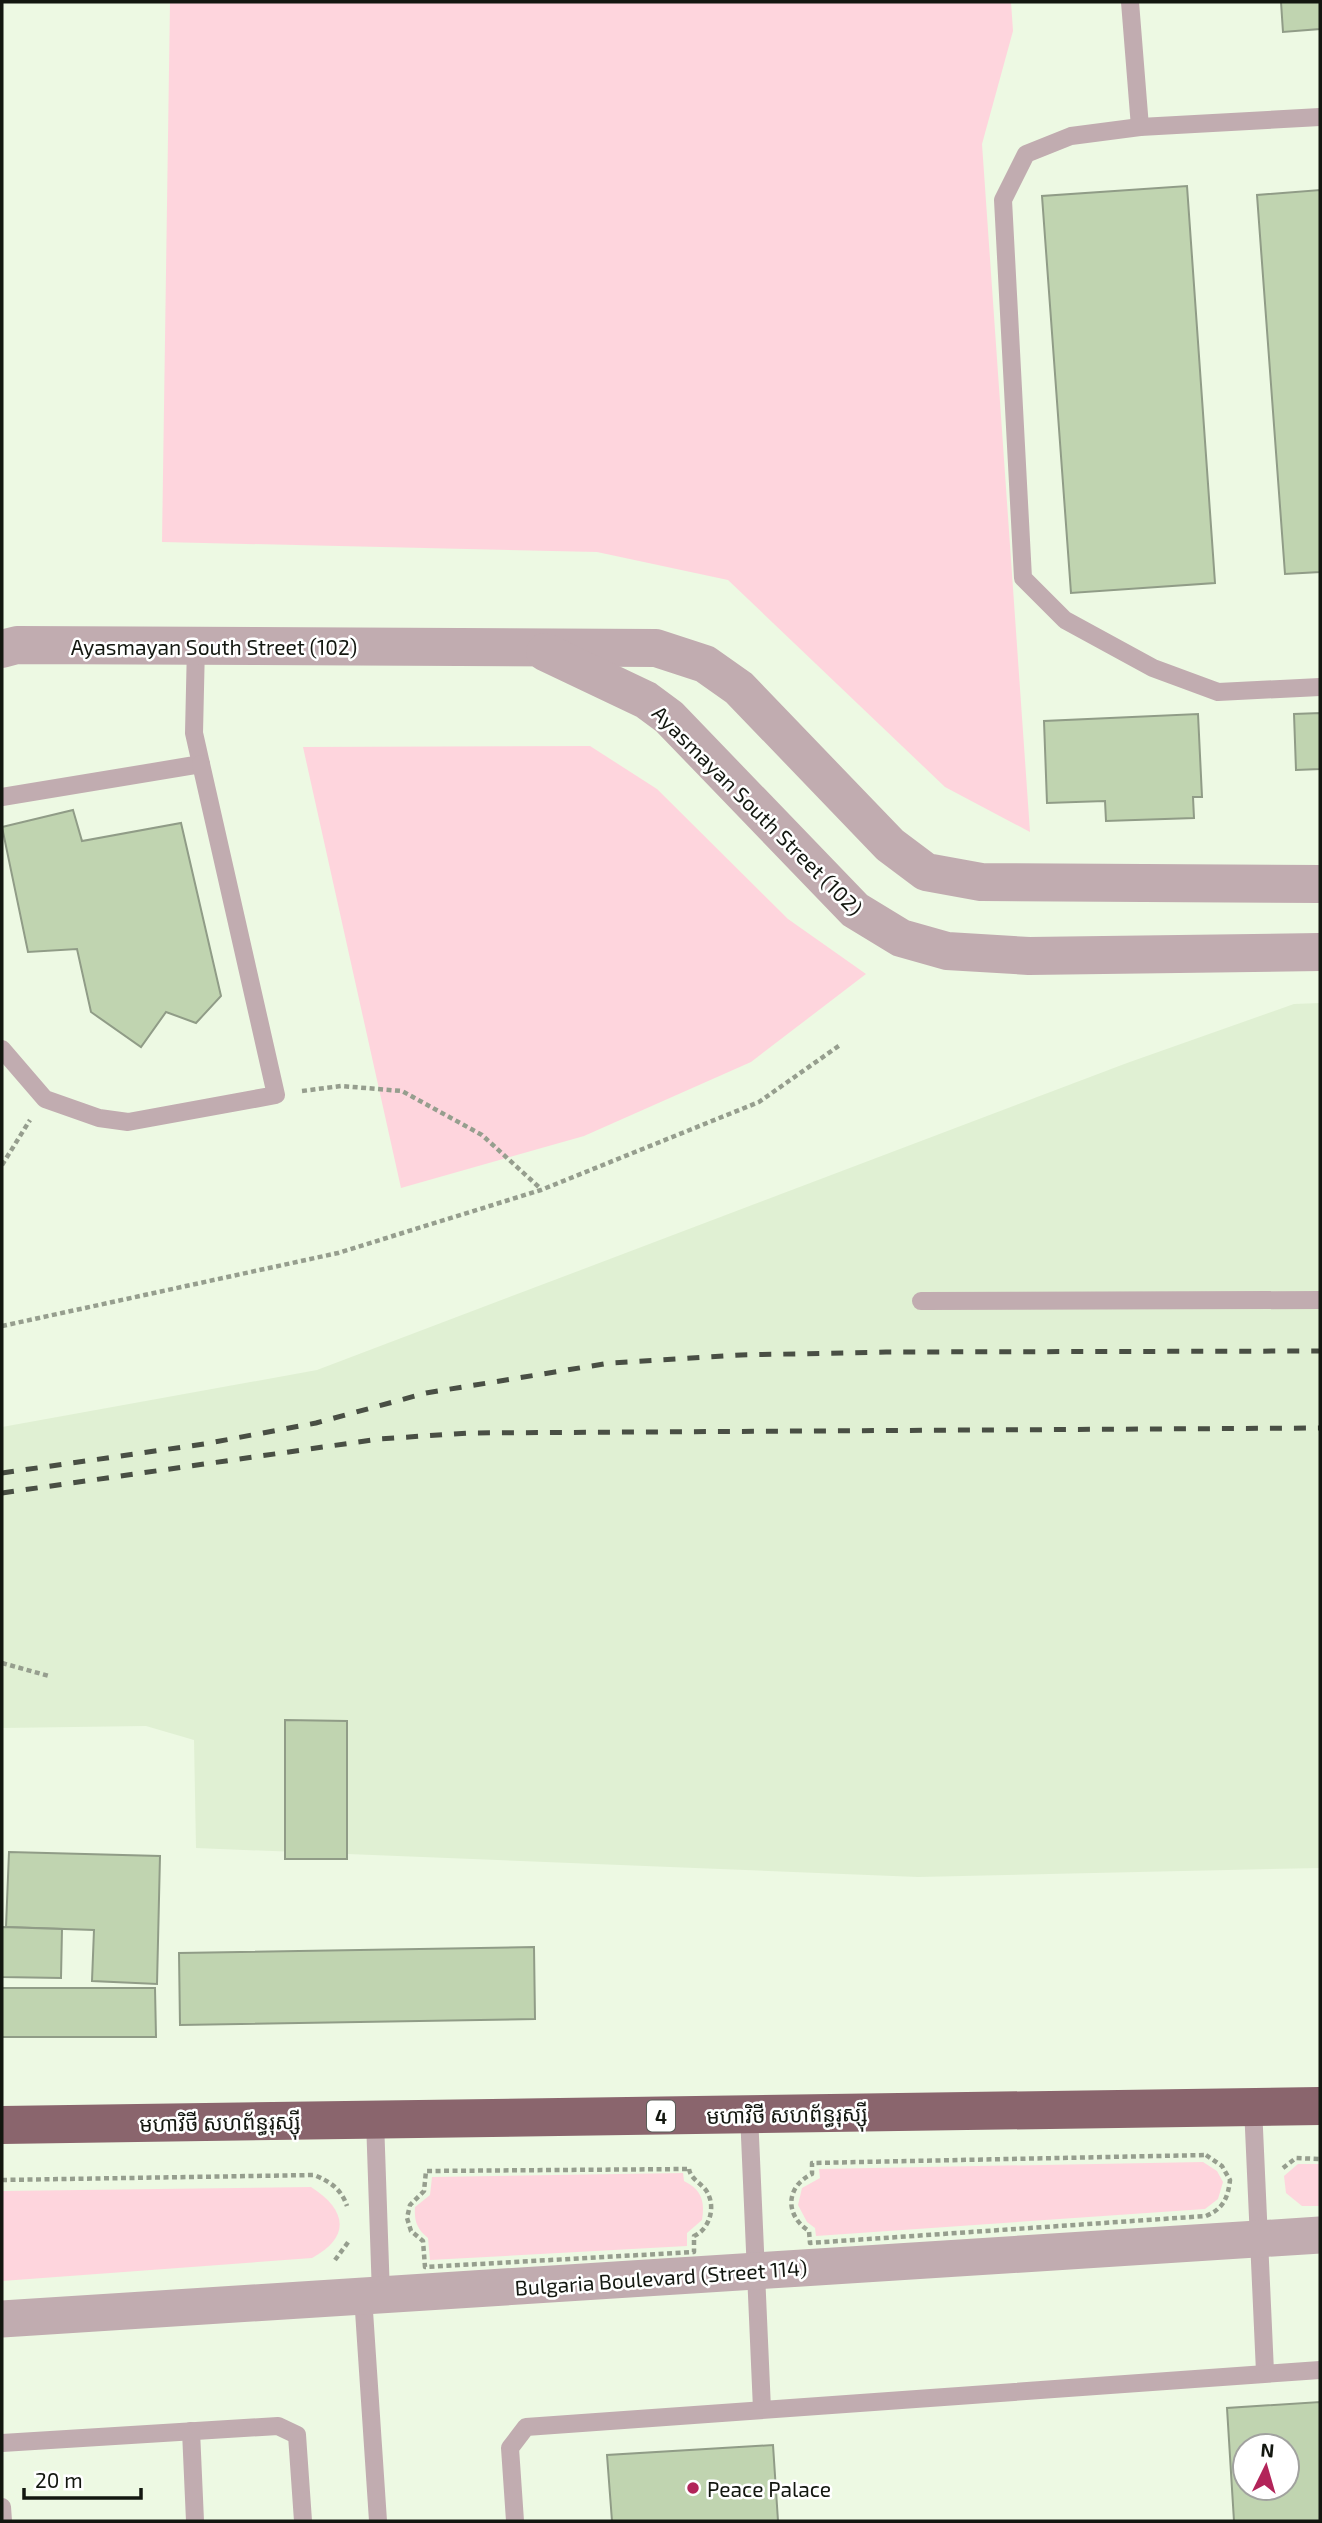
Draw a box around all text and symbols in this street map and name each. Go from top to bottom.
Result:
street label: Ayasmayan South Street (102) [71,634,357,659]
street label: Ayasmayan South Street (102) [648,700,868,920]
road number: 4 [647,2100,675,2132]
street label: មហាវិថី សហព័ន្ធរុស្ស៊ី [706,2100,868,2135]
street label: មហាវិថី សហព័ន្ធរុស្ស៊ី [139,2108,301,2143]
street label: Bulgaria Boulevard (Street 114) [514,2254,808,2300]
north arrow [1231,2432,1301,2502]
text: N [1260,2438,1275,2462]
scale bar [24,2456,142,2500]
text: 20 m [35,2467,83,2492]
place label: Peace Palace [707,2476,831,2501]
marker: Peace Palace [685,2480,701,2496]

